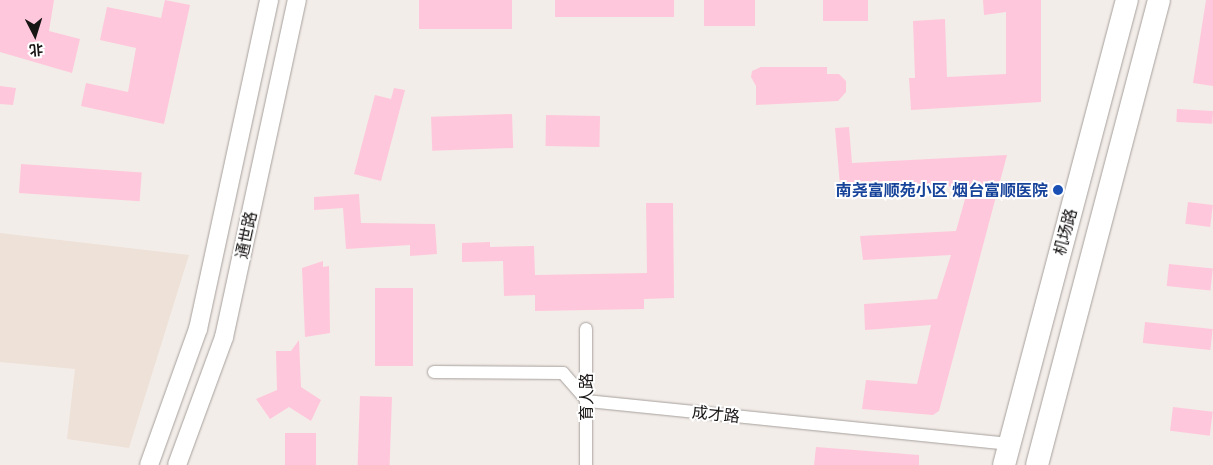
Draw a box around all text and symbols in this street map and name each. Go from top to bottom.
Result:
north arrow [10,10,60,60]
text: 北 [29,40,44,61]
place label: 南尧富顺苑小区 烟台富顺医院 [836,180,1048,200]
marker: 南尧富顺苑小区 烟台富顺医院 [1052,184,1064,196]
street label: 机场路 [1050,206,1080,258]
street label: 通世路 [232,210,260,260]
street label: 育人路 [576,373,596,421]
street label: 成才路 [691,402,741,426]

